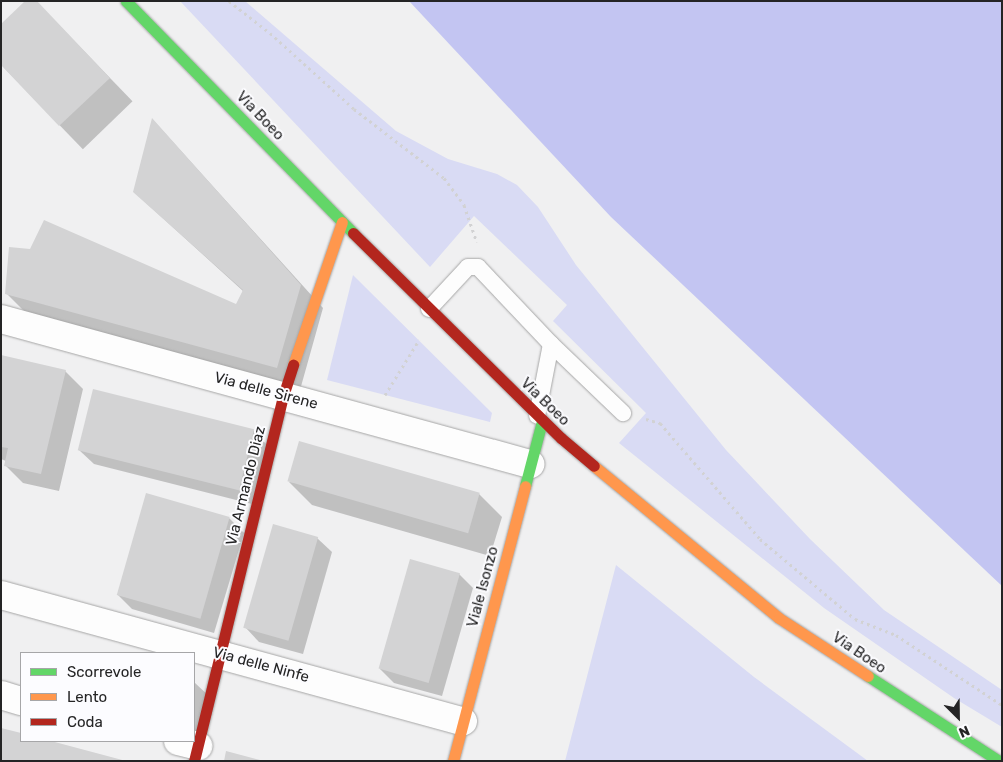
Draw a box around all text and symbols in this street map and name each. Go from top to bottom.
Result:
street label: Via Boeo [232,88,288,144]
street label: Via delle Sirene [212,369,320,413]
street label: Via Boeo [517,374,573,430]
street label: Via Armando Diaz [222,424,270,548]
street label: Viale Isonzo [464,545,502,629]
street label: Via Boeo [829,628,889,678]
street label: Via delle Ninfe [211,643,311,687]
legend [20,652,195,742]
text: Scorrevole [67,663,141,681]
text: Lento [67,688,107,706]
north arrow [933,692,983,742]
text: Coda [67,713,103,731]
text: N [956,721,972,741]

